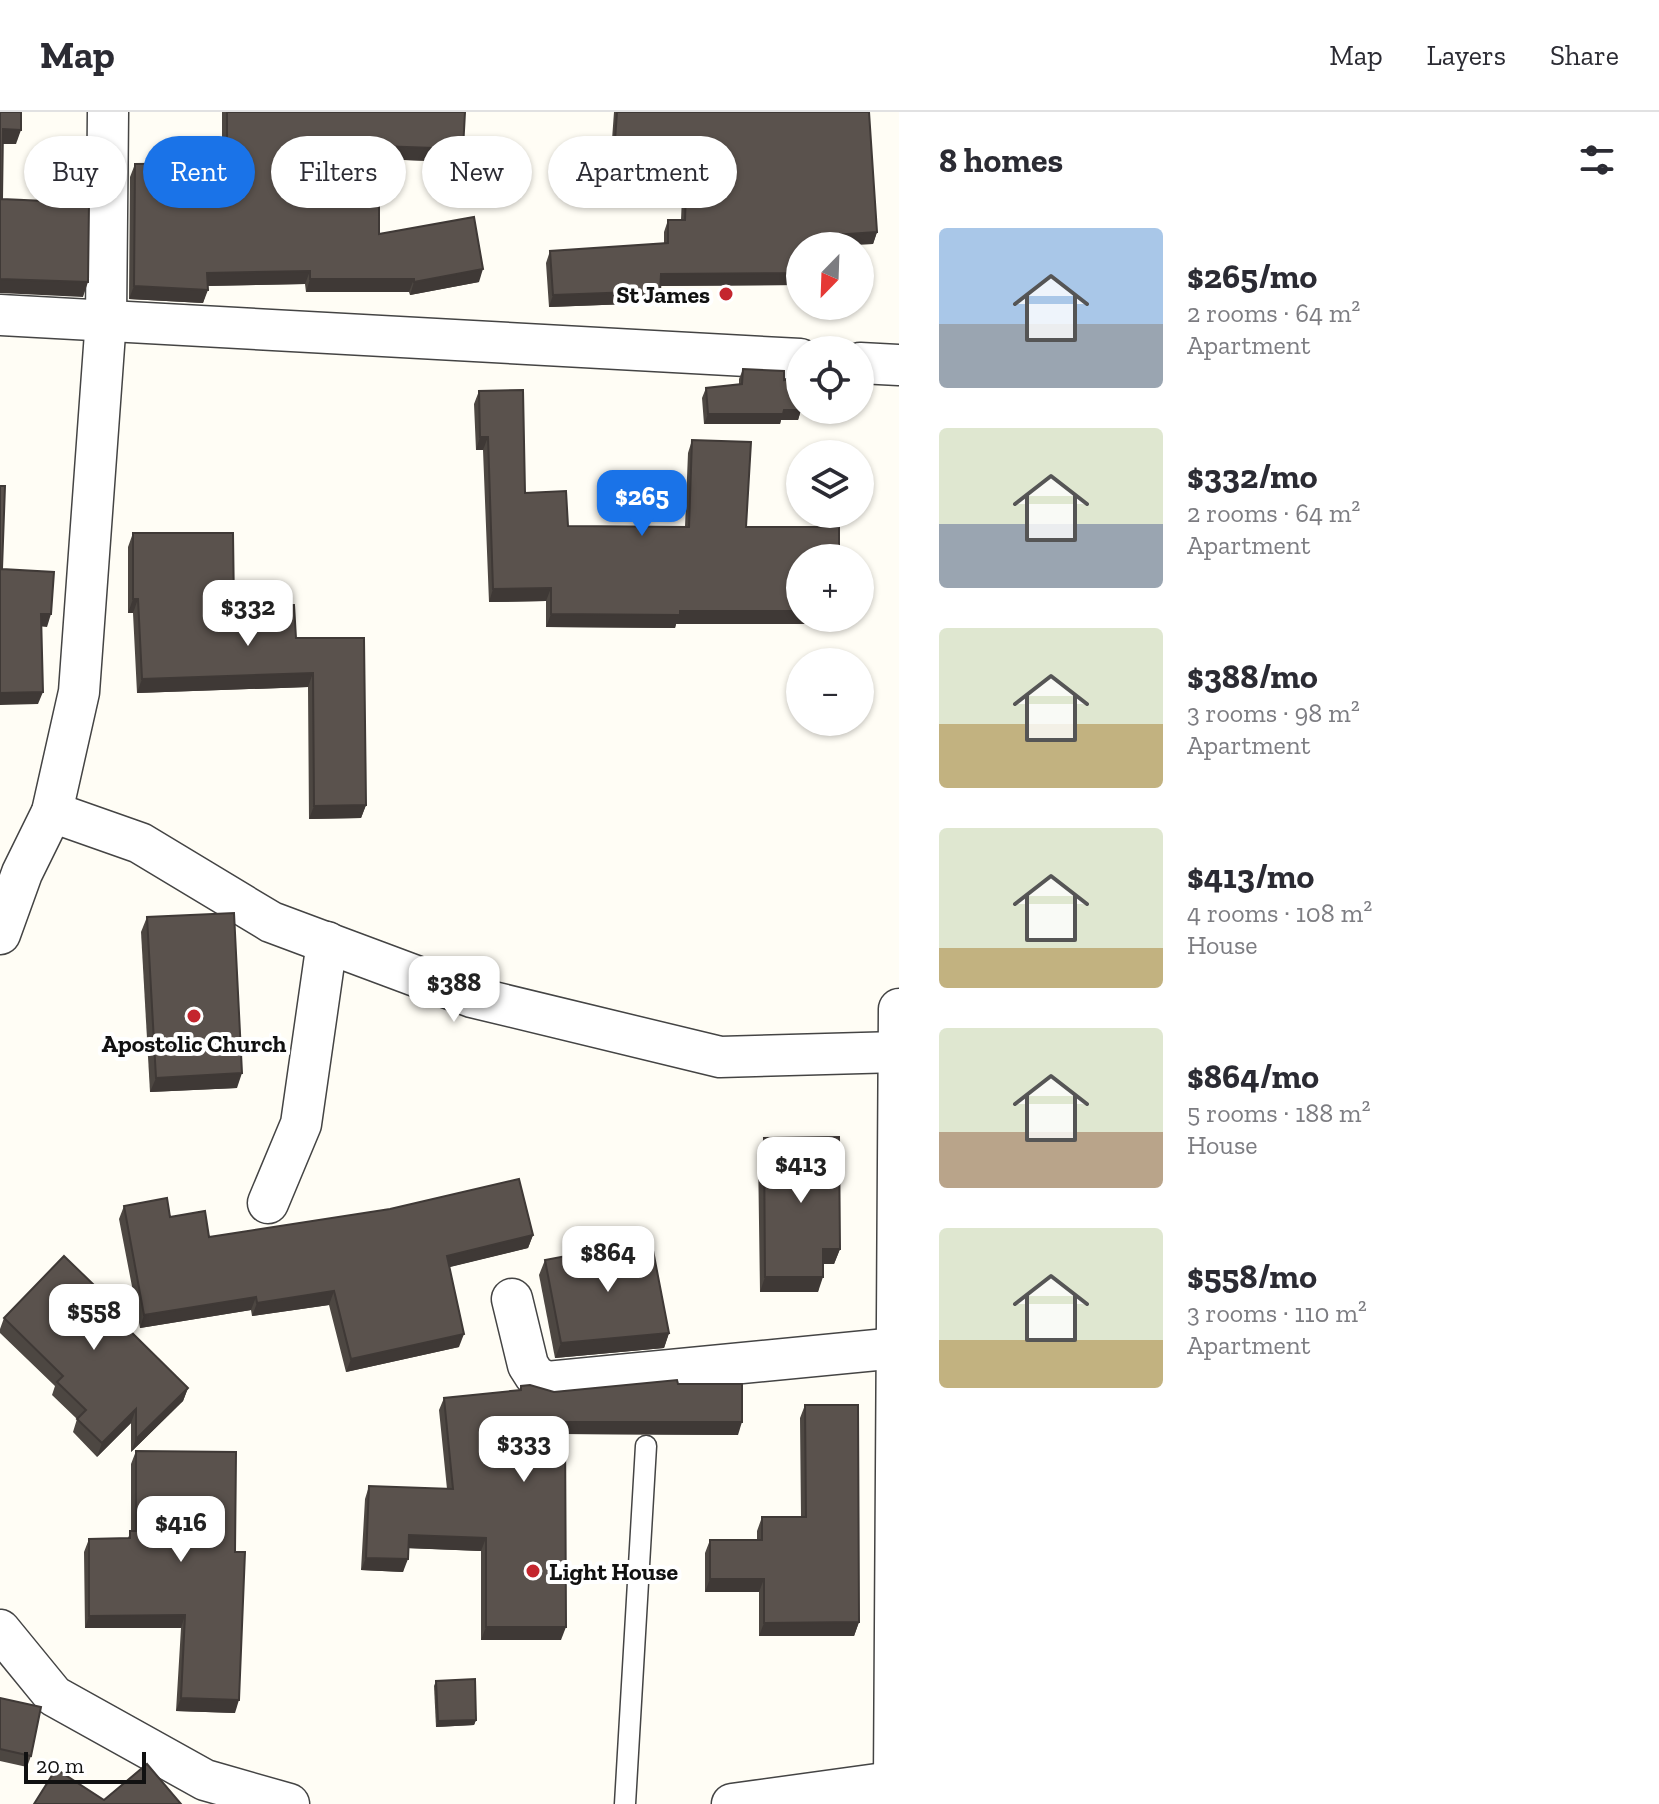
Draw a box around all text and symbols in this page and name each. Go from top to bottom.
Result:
text: Map [40,32,115,78]
text: Map [1329,39,1383,72]
text: Layers [1427,39,1506,72]
text: Share [1550,39,1619,72]
chip: Buy [24,136,127,208]
chip: Rent [143,136,255,208]
chip: Filters [271,136,406,208]
chip: New [422,136,532,208]
chip: Apartment [548,136,737,208]
icon: filters [1575,138,1619,182]
text: 8 homes [939,140,1063,181]
north arrow [786,232,874,320]
map controls [786,232,874,736]
text: $265/mo [1187,256,1317,297]
icon: home [1003,260,1099,356]
place label: St James [616,280,710,309]
marker: St James [717,285,735,303]
text: 2 rooms · 64 m² [1187,297,1360,329]
text: Apartment [1187,329,1310,361]
button: locate [786,336,874,424]
button: layers [786,440,874,528]
text: $332/mo [1187,456,1318,497]
icon: home [1003,460,1099,556]
pin: $265 [595,470,689,538]
text: $265 [615,480,669,512]
text: 2 rooms · 64 m² [1187,497,1360,529]
text: Apartment [1187,529,1310,561]
button: + [786,544,874,632]
pin: $332 [201,580,295,648]
text: $332 [221,590,275,622]
button: − [786,648,874,736]
text: $388/mo [1187,656,1318,697]
icon: home [1003,660,1099,756]
text: 3 rooms · 98 m² [1187,697,1360,729]
text: Apartment [1187,729,1310,761]
text: $413/mo [1187,856,1314,897]
icon: home [1003,860,1099,956]
text: 4 rooms · 108 m² [1187,897,1372,929]
text: House [1187,929,1258,961]
pin: $388 [407,956,501,1024]
text: $388 [427,966,481,998]
marker: Apostolic Church [185,1007,203,1025]
place label: Apostolic Church [102,1029,286,1058]
text: $864/mo [1187,1056,1319,1097]
icon: home [1003,1060,1099,1156]
text: 5 rooms · 188 m² [1187,1097,1370,1129]
text: House [1187,1129,1258,1161]
pin: $413 [754,1137,848,1205]
text: $413 [775,1147,827,1179]
pin: $864 [561,1226,655,1294]
text: $864 [580,1236,636,1268]
text: $558/mo [1187,1256,1317,1297]
icon: home [1003,1260,1099,1356]
pin: $558 [47,1284,141,1352]
text: $558 [67,1294,121,1326]
text: 3 rooms · 110 m² [1187,1297,1367,1329]
text: Apartment [1187,1329,1310,1361]
pin: $333 [477,1416,571,1484]
text: $333 [497,1426,551,1458]
pin: $416 [134,1496,228,1564]
text: $416 [155,1506,207,1538]
place label: Light House [549,1557,679,1586]
marker: Light House [524,1562,542,1580]
scale bar [24,1748,146,1784]
text: 20 m [36,1752,84,1779]

